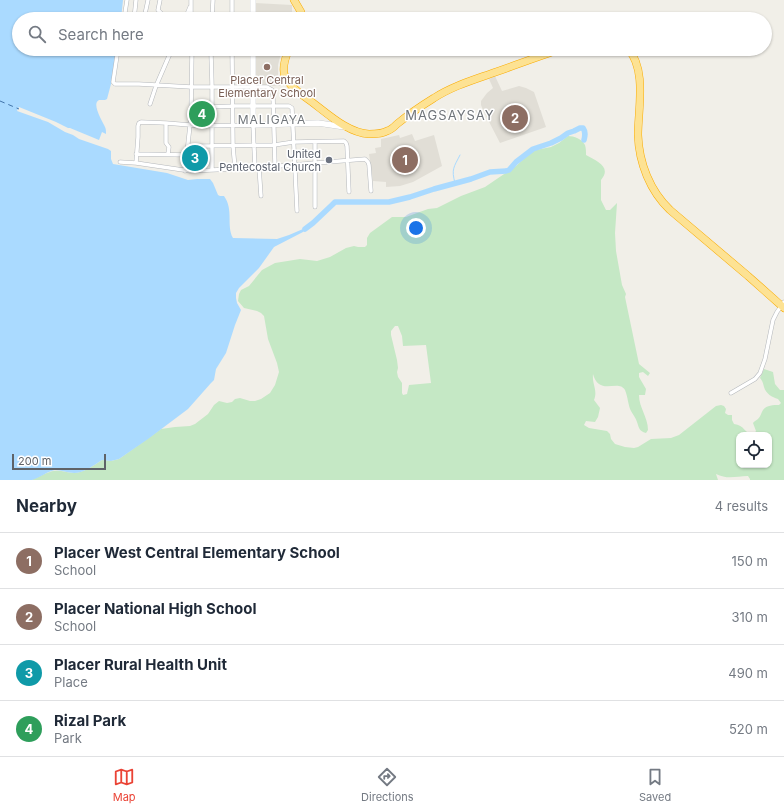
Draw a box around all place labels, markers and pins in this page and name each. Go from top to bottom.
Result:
marker: Placer Central Elementary School [262,62,272,72]
place label: Placer Central Elementary School [218,73,316,100]
pin: 4 [189,99,215,129]
pin: 2 [502,103,528,133]
pin: 3 [182,143,208,173]
pin: 1 [392,145,418,175]
place label: United Pentecostal Church [219,147,321,174]
marker: United Pentecostal Church [324,155,334,165]

